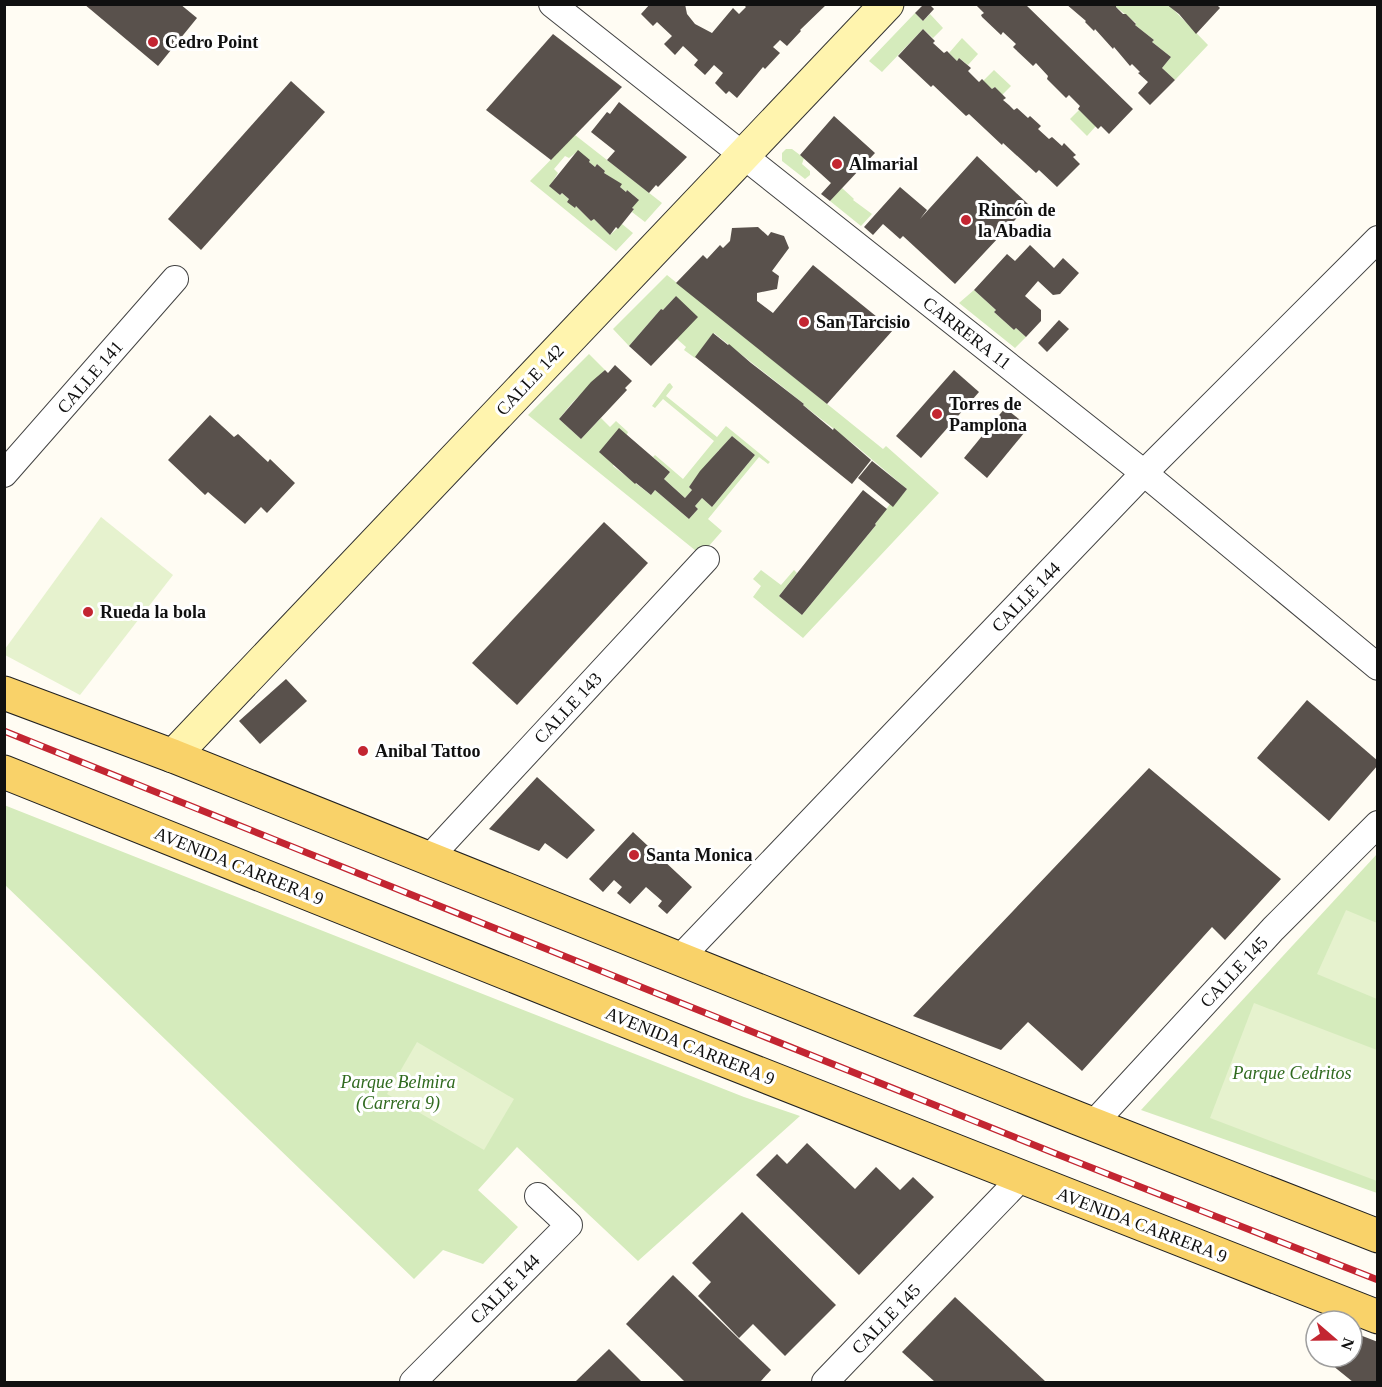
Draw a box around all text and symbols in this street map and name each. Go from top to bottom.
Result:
place label: Cedro Point [165,32,258,52]
marker: Cedro Point [146,35,160,49]
place label: Almarial [849,154,918,174]
marker: Almarial [830,157,844,171]
place label: Rincón de la Abadia [978,200,1056,241]
marker: Rincón de la Abadia [959,213,973,227]
street label: CARRERA 11 [919,293,1015,373]
place label: San Tarcisio [816,312,910,332]
marker: San Tarcisio [797,315,811,329]
street label: CALLE 141 [53,337,127,417]
street label: CALLE 142 [492,340,568,420]
place label: Torres de Pamplona [949,394,1027,435]
marker: Torres de Pamplona [930,407,944,421]
street label: CALLE 144 [988,558,1064,636]
place label: Rueda la bola [100,602,206,622]
marker: Rueda la bola [81,605,95,619]
street label: CALLE 143 [530,668,606,748]
place label: Anibal Tattoo [375,741,481,761]
marker: Anibal Tattoo [356,744,370,758]
street label: AVENIDA CARRERA 9 [151,823,327,909]
place label: Santa Monica [646,845,753,865]
marker: Santa Monica [627,848,641,862]
street label: CALLE 145 [1196,932,1272,1012]
street label: AVENIDA CARRERA 9 [602,1003,778,1089]
park label: Parque Cedritos [1232,1063,1351,1083]
park label: Parque Belmira (Carrera 9) [340,1072,455,1114]
street label: AVENIDA CARRERA 9 [1054,1183,1230,1267]
street label: CALLE 144 [466,1250,544,1328]
street label: CALLE 145 [848,1280,924,1358]
north arrow [1304,1309,1364,1369]
text: N [1338,1336,1358,1353]

